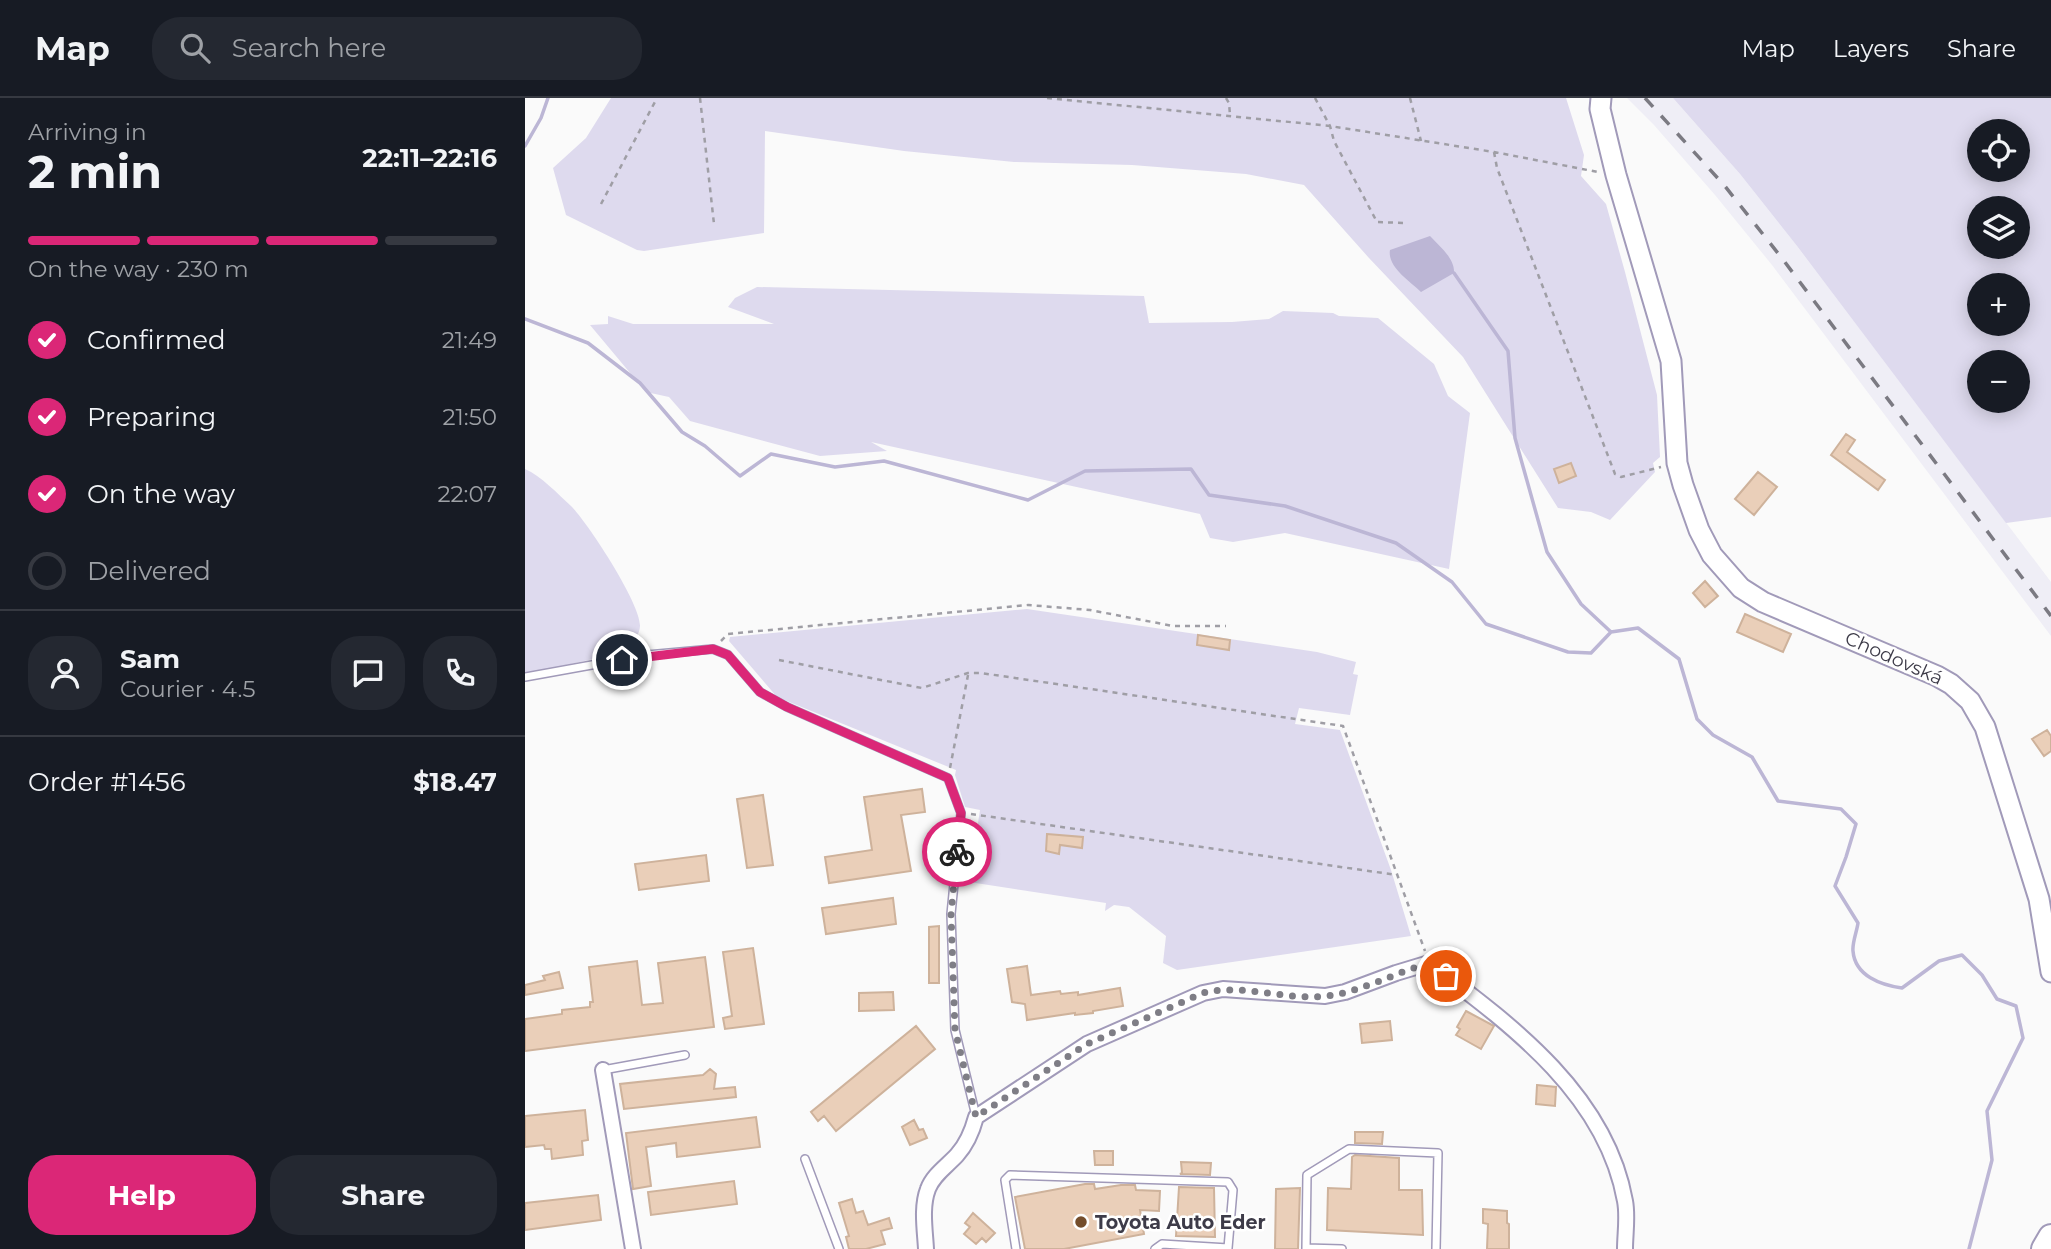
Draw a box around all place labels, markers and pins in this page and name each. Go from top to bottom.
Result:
pin [592,630,652,690]
pin [1416,946,1476,1006]
place label: Toyota Auto Eder [1095,1211,1266,1234]
marker: Toyota Auto Eder [1073,1214,1089,1230]

